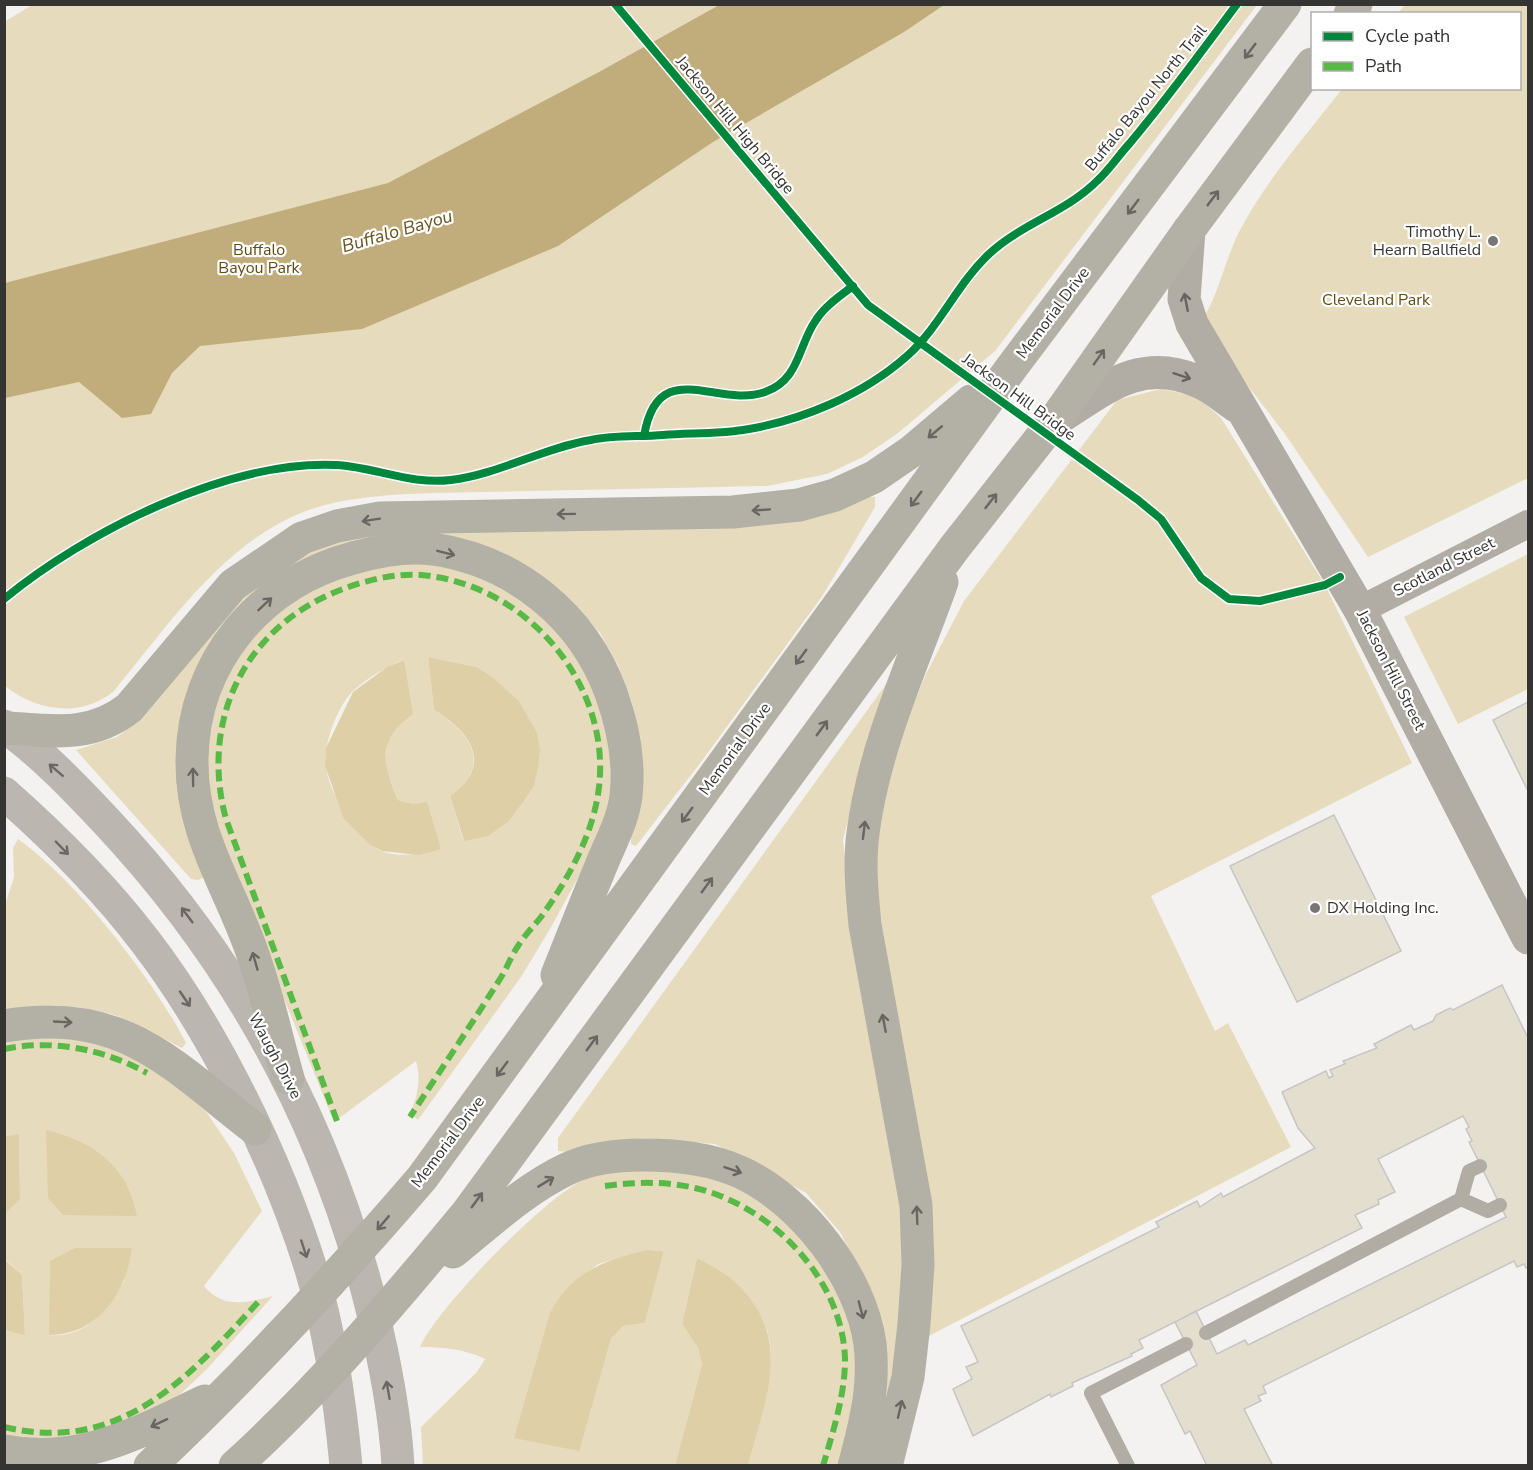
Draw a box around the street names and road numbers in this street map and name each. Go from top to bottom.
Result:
street label: Buffalo Bayou North Trail [1080,20,1212,176]
street label: Jackson Hill High Bridge [670,50,799,199]
street label: Memorial Drive [1011,263,1095,363]
street label: Jackson Hill Bridge [957,348,1080,446]
street label: Scotland Street [1390,532,1499,602]
street label: Jackson Hill Street [1351,605,1431,734]
street label: Memorial Drive [694,698,776,800]
street label: Waugh Drive [243,1009,307,1103]
street label: Memorial Drive [406,1092,490,1192]

